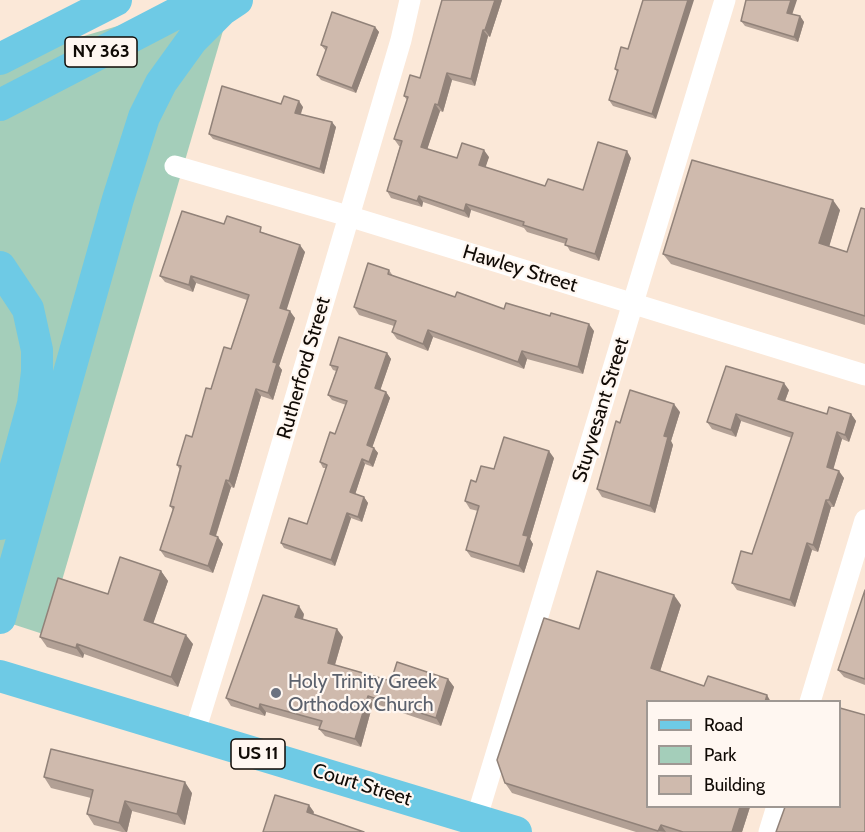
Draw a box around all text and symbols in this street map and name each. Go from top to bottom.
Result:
road number: NY 363 [65,37,137,67]
street label: Hawley Street [460,240,580,298]
street label: Rutherford Street [272,294,336,442]
street label: Stuyvesant Street [568,335,634,485]
place label: Holy Trinity Greek Orthodox Church [288,670,437,717]
marker: Holy Trinity Greek Orthodox Church [269,686,283,700]
legend [646,700,841,808]
text: Road [704,714,743,736]
road number: US 11 [231,739,285,769]
text: Park [704,744,736,766]
street label: Court Street [309,759,415,811]
text: Building [704,774,765,796]

